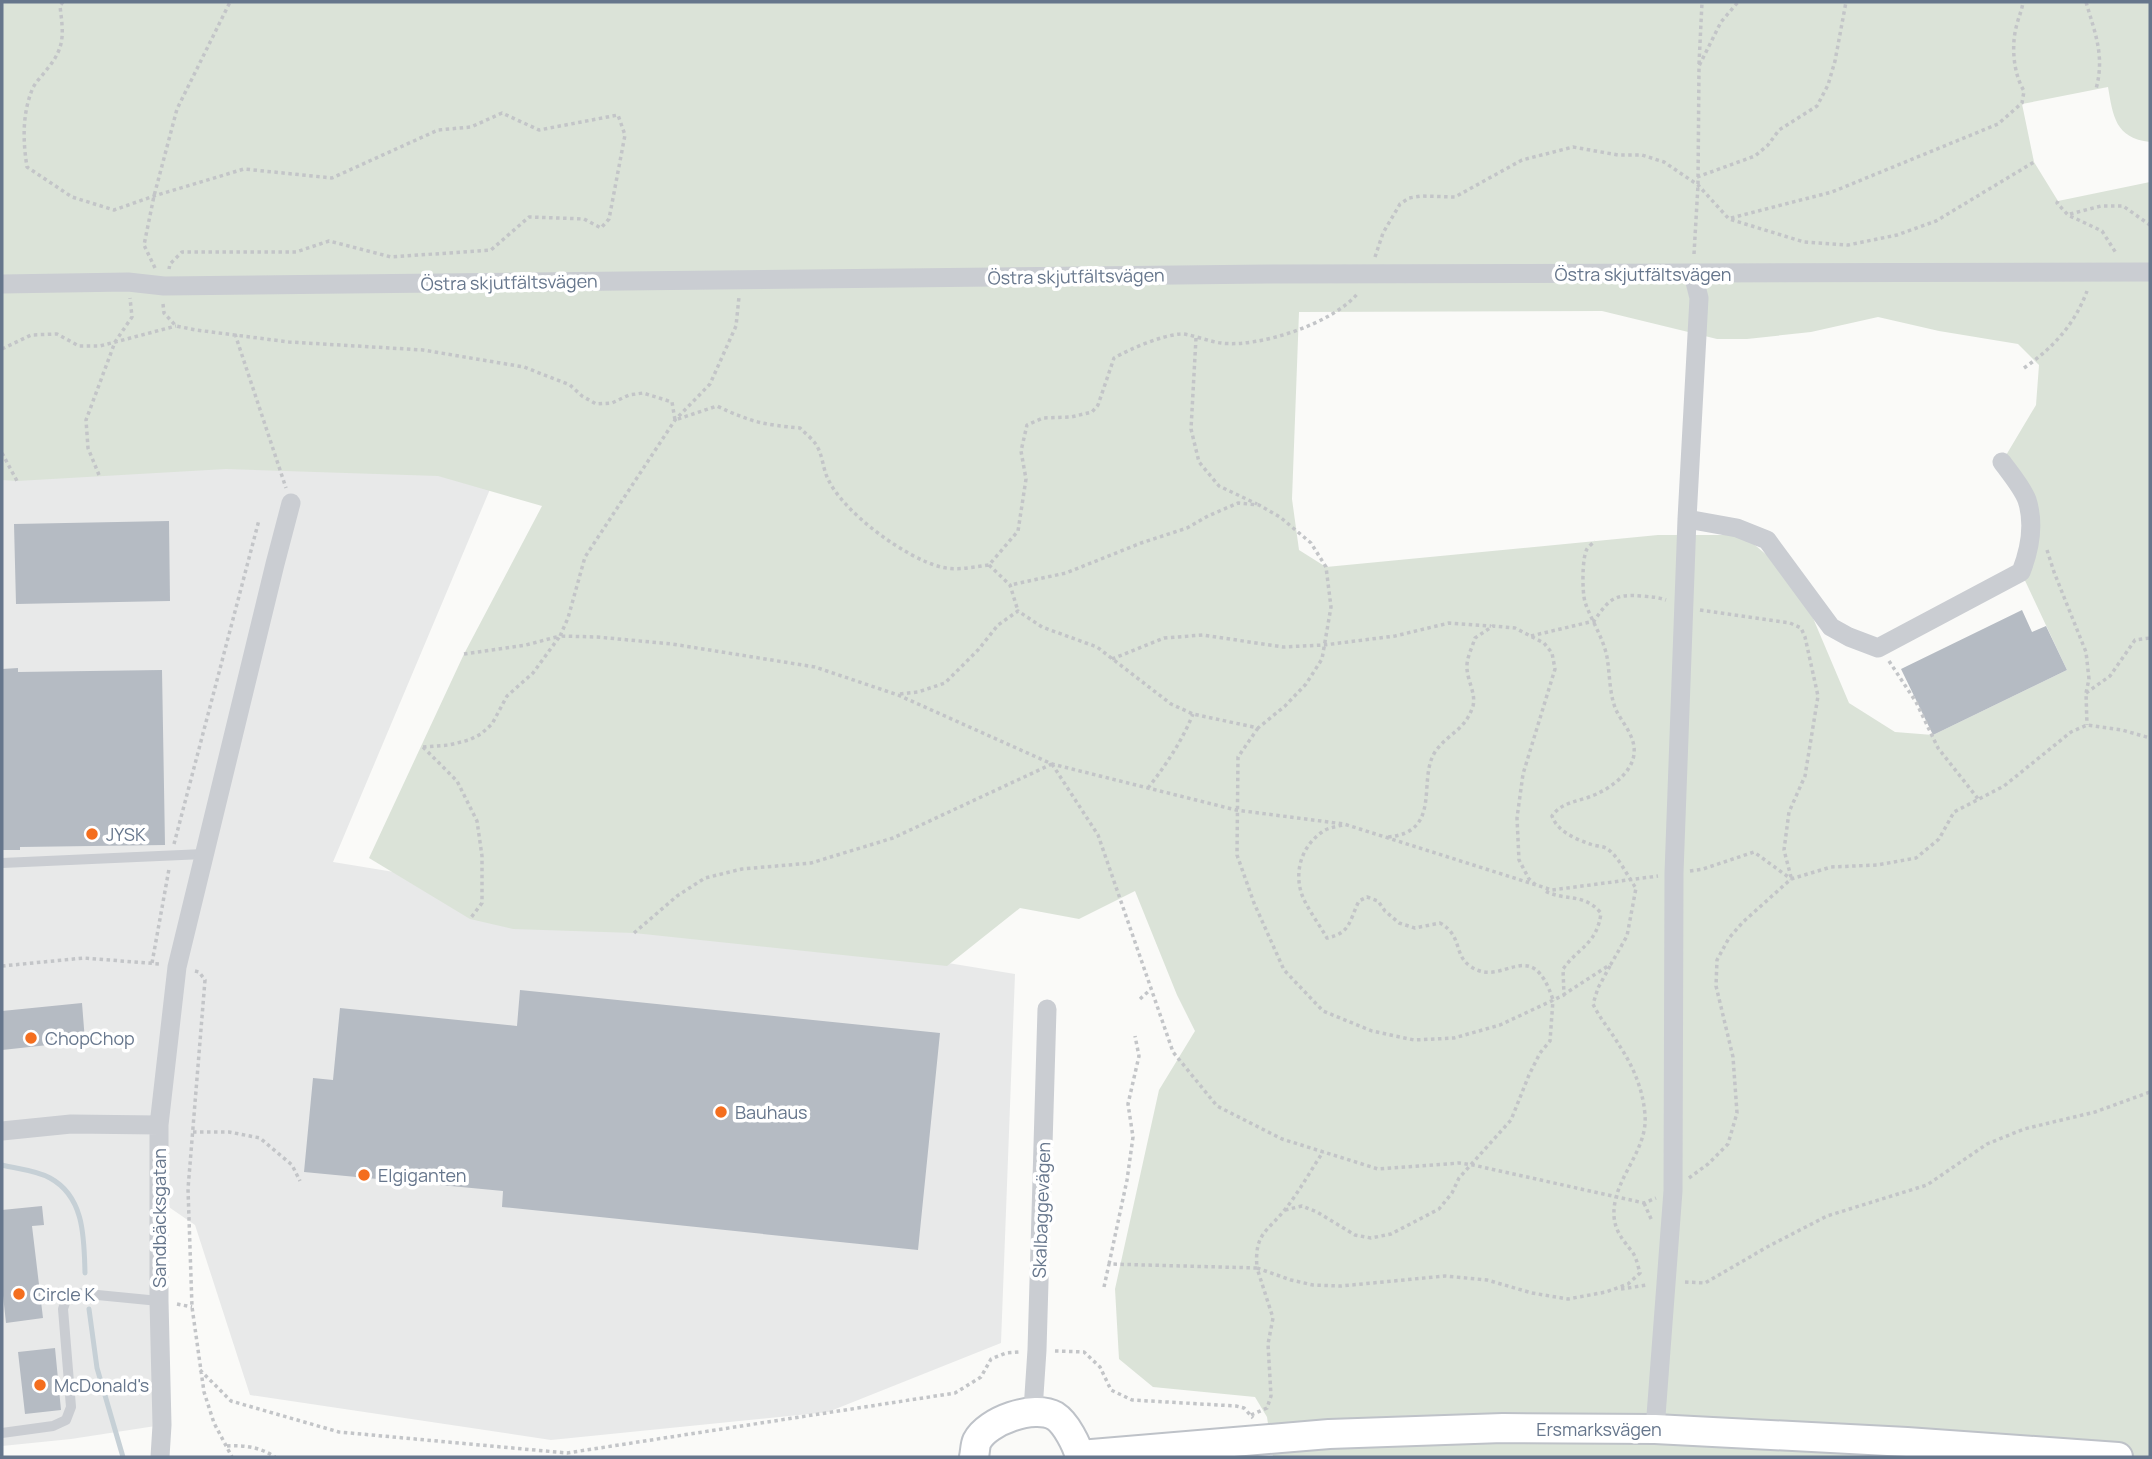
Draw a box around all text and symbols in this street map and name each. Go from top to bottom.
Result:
street label: Östra skjutfältsvägen [987,262,1165,290]
street label: Östra skjutfältsvägen [1554,262,1732,286]
street label: Östra skjutfältsvägen [420,268,598,296]
place label: JYSK [106,822,146,846]
marker: JYSK [84,826,100,842]
place label: ChopChop [45,1026,135,1050]
marker: ChopChop [23,1030,39,1046]
place label: Bauhaus [735,1100,808,1124]
marker: Bauhaus [713,1104,729,1120]
street label: Skalbaggevägen [1027,1141,1055,1279]
street label: Sandbäcksgatan [147,1148,171,1288]
place label: Elgiganten [378,1163,466,1187]
marker: Elgiganten [356,1167,372,1183]
place label: Circle K [33,1282,95,1306]
marker: Circle K [11,1286,27,1302]
place label: McDonald's [54,1373,149,1397]
marker: McDonald's [32,1377,48,1393]
street label: Ersmarksvägen [1536,1417,1662,1441]

